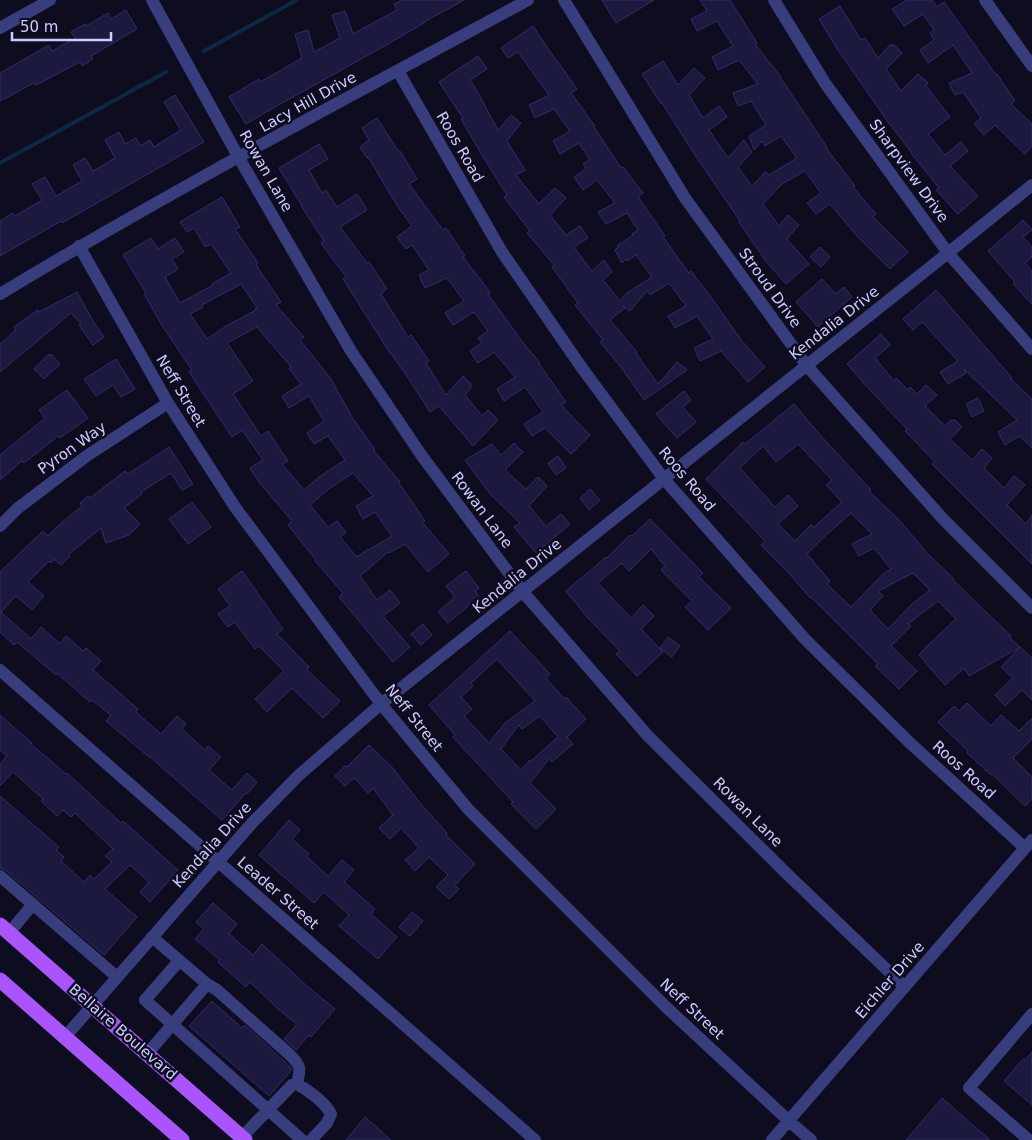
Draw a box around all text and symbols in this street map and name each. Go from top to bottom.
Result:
scale bar [12,10,111,42]
text: 50 m [20,18,58,36]
street label: Lacy Hill Drive [256,68,360,136]
street label: Roos Road [433,109,487,185]
street label: Sharpview Drive [866,116,952,226]
street label: Rowan Lane [235,127,297,215]
street label: Stroud Drive [735,245,805,331]
street label: Kendalia Drive [786,282,882,364]
street label: Neff Street [152,352,210,431]
street label: Pyron Way [34,418,110,478]
street label: Roos Road [655,443,719,515]
street label: Rowan Lane [447,468,517,552]
street label: Kendalia Drive [469,535,565,617]
street label: Neff Street [381,681,447,755]
street label: Roos Road [929,737,999,803]
street label: Rowan Lane [709,773,787,851]
street label: Kendalia Drive [169,799,255,891]
street label: Leader Street [234,853,322,933]
street label: Eichler Drive [852,938,928,1022]
street label: Neff Street [656,975,728,1043]
street label: Bellaire Boulevard [65,980,181,1084]

